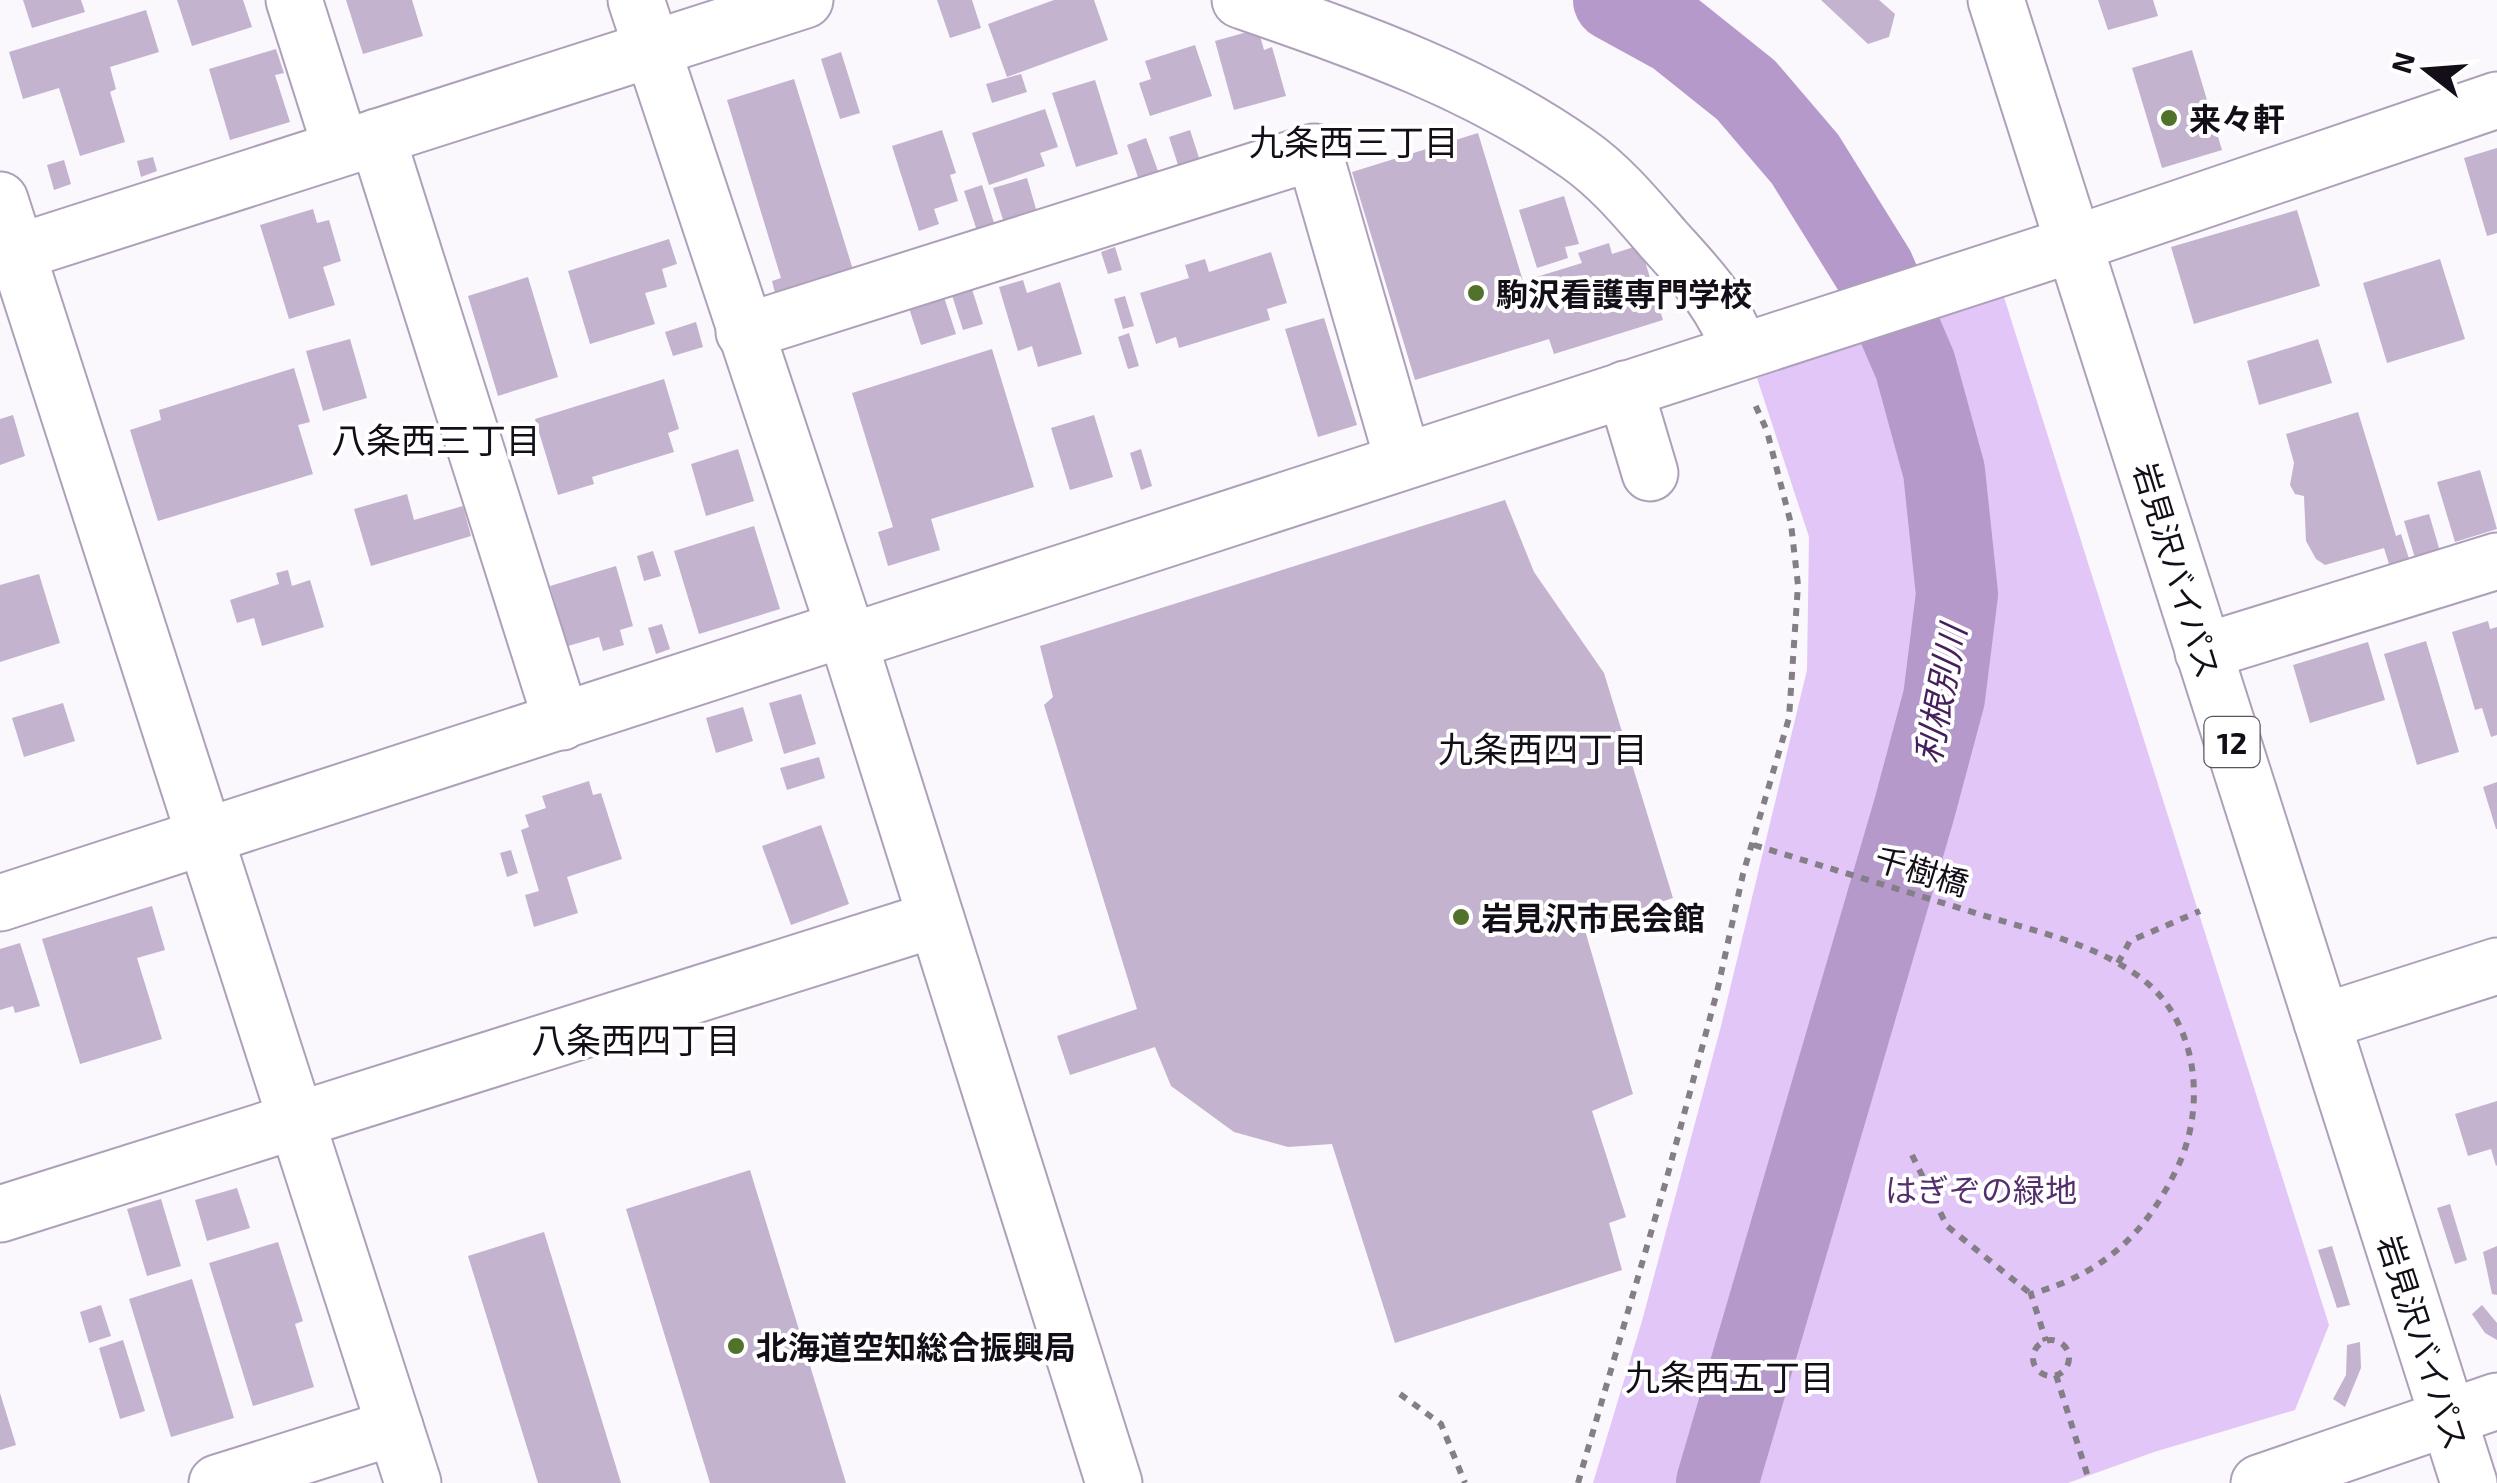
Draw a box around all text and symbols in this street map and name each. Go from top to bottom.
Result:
north arrow [2377,20,2477,120]
text: N [2383,48,2421,77]
place label: 来々軒 [2189,99,2285,137]
marker: 来々軒 [2158,107,2180,129]
district label: 九条西三丁目 [1249,120,1459,162]
place label: 駒沢看護専門学校 [1496,274,1752,312]
marker: 駒沢看護専門学校 [1465,282,1487,304]
district label: 八条西三丁目 [331,418,541,460]
street label: 岩見沢バイパス [2127,458,2229,682]
water label: 利根別川 [1905,617,1974,767]
road number: 12 [2204,717,2260,767]
district label: 九条西四丁目 [1438,727,1648,769]
street label: 千樹橋 [1871,838,1973,902]
place label: 岩見沢市民会館 [1481,898,1705,936]
marker: 岩見沢市民会館 [1450,906,1472,928]
district label: 八条西四丁目 [531,1018,741,1060]
park label: はぎぞの緑地 [1885,1170,2077,1208]
street label: 岩見沢バイパス [2371,1230,2477,1454]
place label: 北海道空知総合振興局 [756,1327,1076,1365]
marker: 北海道空知総合振興局 [725,1335,747,1357]
district label: 九条西五丁目 [1625,1355,1835,1397]

